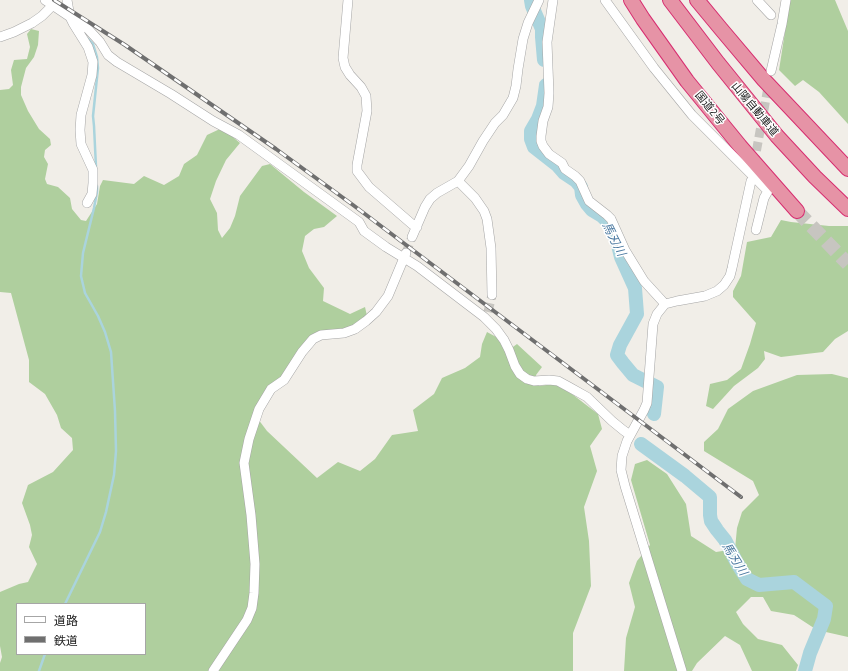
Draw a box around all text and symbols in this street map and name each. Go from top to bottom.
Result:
street label: 山陽自動車道 [729,79,781,139]
street label: 国道2号 [693,89,727,127]
water label: 馬刃川 [599,220,629,258]
water label: 馬刃川 [719,540,751,578]
legend [16,603,146,655]
text: 道路 [54,614,78,627]
text: 鉄道 [54,634,78,647]

